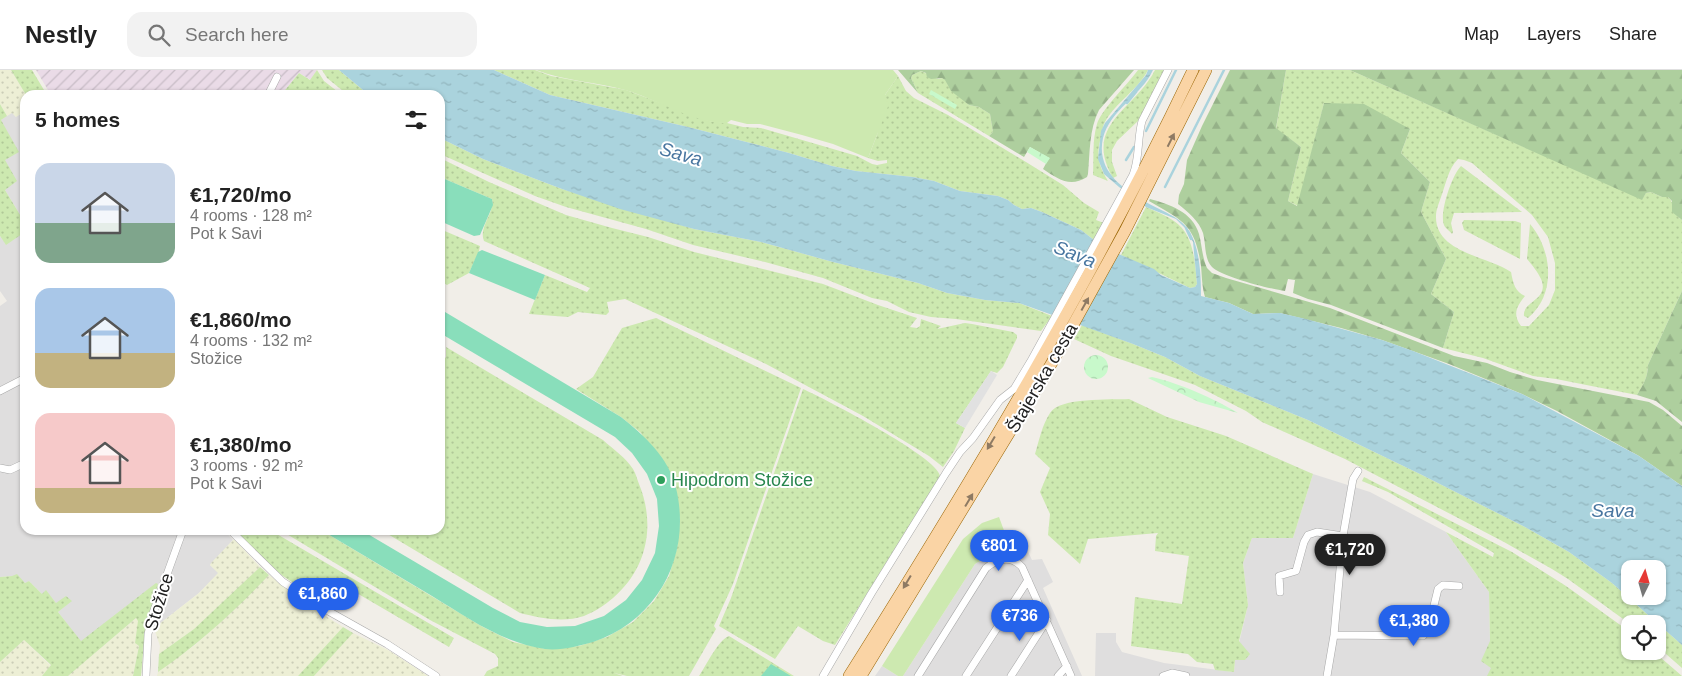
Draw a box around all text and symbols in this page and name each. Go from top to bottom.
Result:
search box [127,12,477,57]
text: Nestly [25,21,97,48]
icon: search [145,21,173,49]
text: Search here [185,24,289,45]
text: Map [1464,24,1499,44]
text: Layers [1527,24,1581,44]
text: Share [1609,24,1657,44]
icon: filters [402,106,430,134]
text: 5 homes [35,108,120,131]
one-way arrow [1167,133,1175,148]
water label: Sava [657,138,705,170]
icon: home [75,183,135,243]
text: €1,720/mo [190,183,292,206]
text: 4 rooms · 128 m² [190,207,312,224]
text: Pot k Savi [190,225,262,242]
water label: Sava [1051,236,1099,272]
one-way arrow [1081,296,1089,311]
icon: home [75,308,135,368]
text: €1,860/mo [190,308,292,331]
street label: Štajerska cesta [1002,318,1082,436]
text: 4 rooms · 132 m² [190,332,312,349]
text: Stožice [190,350,242,367]
icon: home [75,433,135,493]
text: €1,380/mo [190,433,292,456]
one-way arrow [986,436,996,449]
text: 3 rooms · 92 m² [190,457,303,474]
place label: Hipodrom Stožice [671,470,813,490]
marker: Hipodrom Stožice [655,474,667,486]
text: Pot k Savi [190,475,262,492]
one-way arrow [964,494,973,507]
water label: Sava [1591,500,1635,521]
pin: €801 [969,530,1029,572]
pin: €1,720 [1309,534,1391,576]
text: €801 [981,537,1017,554]
text: €1,720 [1326,541,1374,558]
north arrow [1621,560,1666,605]
map controls [1621,560,1666,660]
street label: Stožice [141,571,177,633]
one-way arrow [902,575,911,588]
pin: €1,860 [282,578,364,620]
text: €1,860 [299,585,347,602]
pin: €736 [990,600,1050,642]
pin: €1,380 [1373,604,1455,647]
text: €736 [1002,607,1038,624]
text: €1,380 [1390,612,1438,629]
button: locate [1621,615,1666,660]

